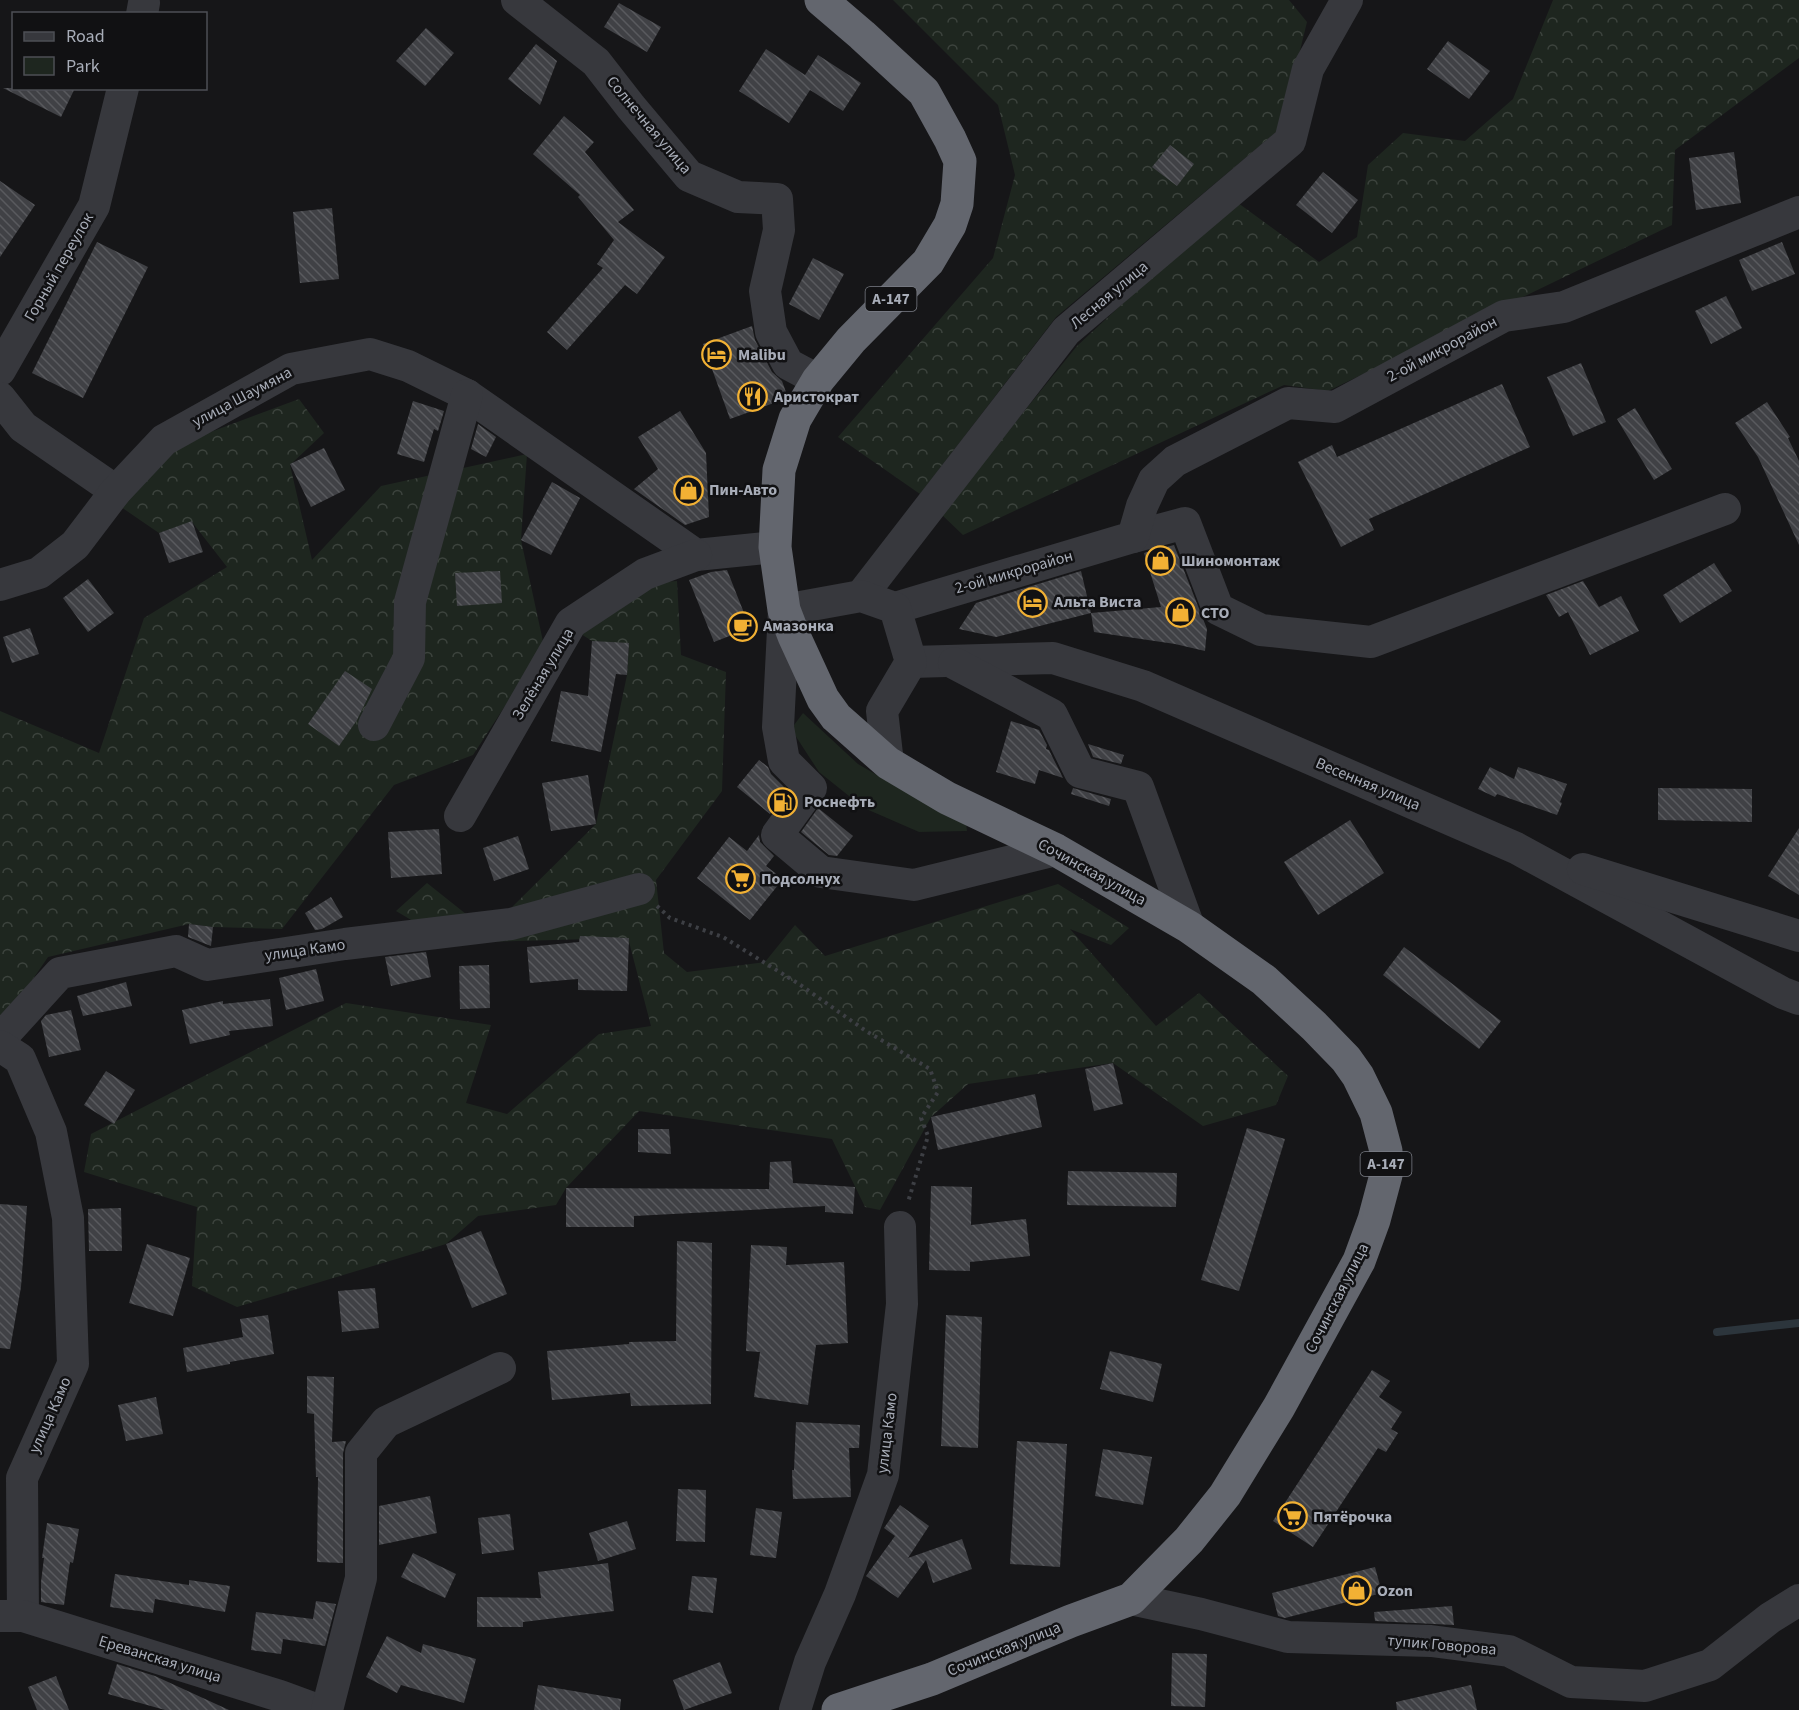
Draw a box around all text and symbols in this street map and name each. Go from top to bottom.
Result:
legend [12,12,207,90]
text: Road [66,24,105,49]
text: Park [66,54,100,79]
street label: Солнечная улица [601,71,697,179]
street label: Горный переулок [19,209,99,325]
street label: Лесная улица [1065,256,1153,334]
road number: А-147 [866,287,916,311]
street label: 2-ой микрорайон [1383,311,1501,387]
hotel icon: Malibu [701,339,733,371]
place label: Malibu [738,344,786,366]
street label: улица Шаумяна [188,361,296,433]
restaurant icon: Аристократ [737,381,769,413]
place label: Аристократ [773,386,859,408]
shop icon: Пин-Авто [672,474,704,506]
place label: Пин-Авто [709,479,777,501]
street label: 2-ой микрорайон [952,545,1076,599]
shop icon: Шиномонтаж [1144,545,1176,577]
place label: Шиномонтаж [1181,550,1281,572]
hotel icon: Альта Виста [1017,586,1049,618]
place label: Альта Виста [1053,591,1141,613]
shop icon: СТО [1164,597,1196,629]
place label: СТО [1201,602,1230,624]
cafe icon: Амазонка [726,610,758,642]
place label: Амазонка [762,615,834,637]
street label: Зелёная улица [507,624,579,724]
street label: Весенняя улица [1312,752,1424,816]
fuel station icon: Роснефть [767,786,799,818]
place label: Роснефть [804,791,875,813]
street label: Сочинская улица [1034,833,1150,911]
supermarket icon: Подсолнух [724,863,756,895]
place label: Подсолнух [761,868,841,890]
street label: улица Камо [263,933,347,967]
road number: А-147 [1360,1152,1412,1176]
street label: Сочинская улица [1300,1239,1374,1357]
street label: улица Камо [23,1373,77,1457]
street label: улица Камо [871,1391,903,1475]
supermarket icon: Пятёрочка [1276,1501,1308,1533]
place label: Пятёрочка [1313,1506,1392,1528]
shop icon: Ozon [1340,1575,1372,1607]
place label: Ozon [1377,1580,1413,1602]
street label: Сочинская улица [944,1616,1064,1682]
street label: тупик Говорова [1387,1629,1497,1661]
street label: Ереванская улица [96,1630,224,1688]

